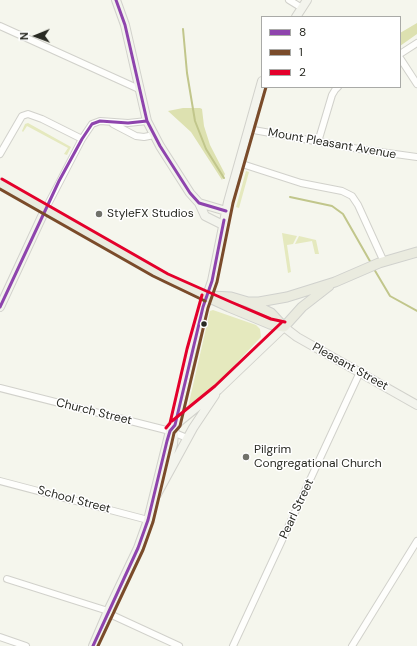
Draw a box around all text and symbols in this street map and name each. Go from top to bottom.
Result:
north arrow [16,16,56,56]
legend [261,16,401,88]
text: 8 [299,24,306,40]
text: N [17,32,31,40]
text: 1 [299,44,303,60]
text: 2 [299,64,306,80]
street label: Mount Pleasant Avenue [267,126,397,162]
place label: StyleFX Studios [107,207,194,221]
marker: StyleFX Studios [94,209,104,219]
unlabelled marker [199,319,209,329]
street label: Pleasant Street [310,340,390,394]
street label: Church Street [55,396,133,428]
place label: Pilgrim Congregational Church [254,443,382,471]
marker: Pilgrim Congregational Church [241,452,251,462]
street label: Pearl Street [277,477,317,541]
street label: School Street [36,483,112,517]

